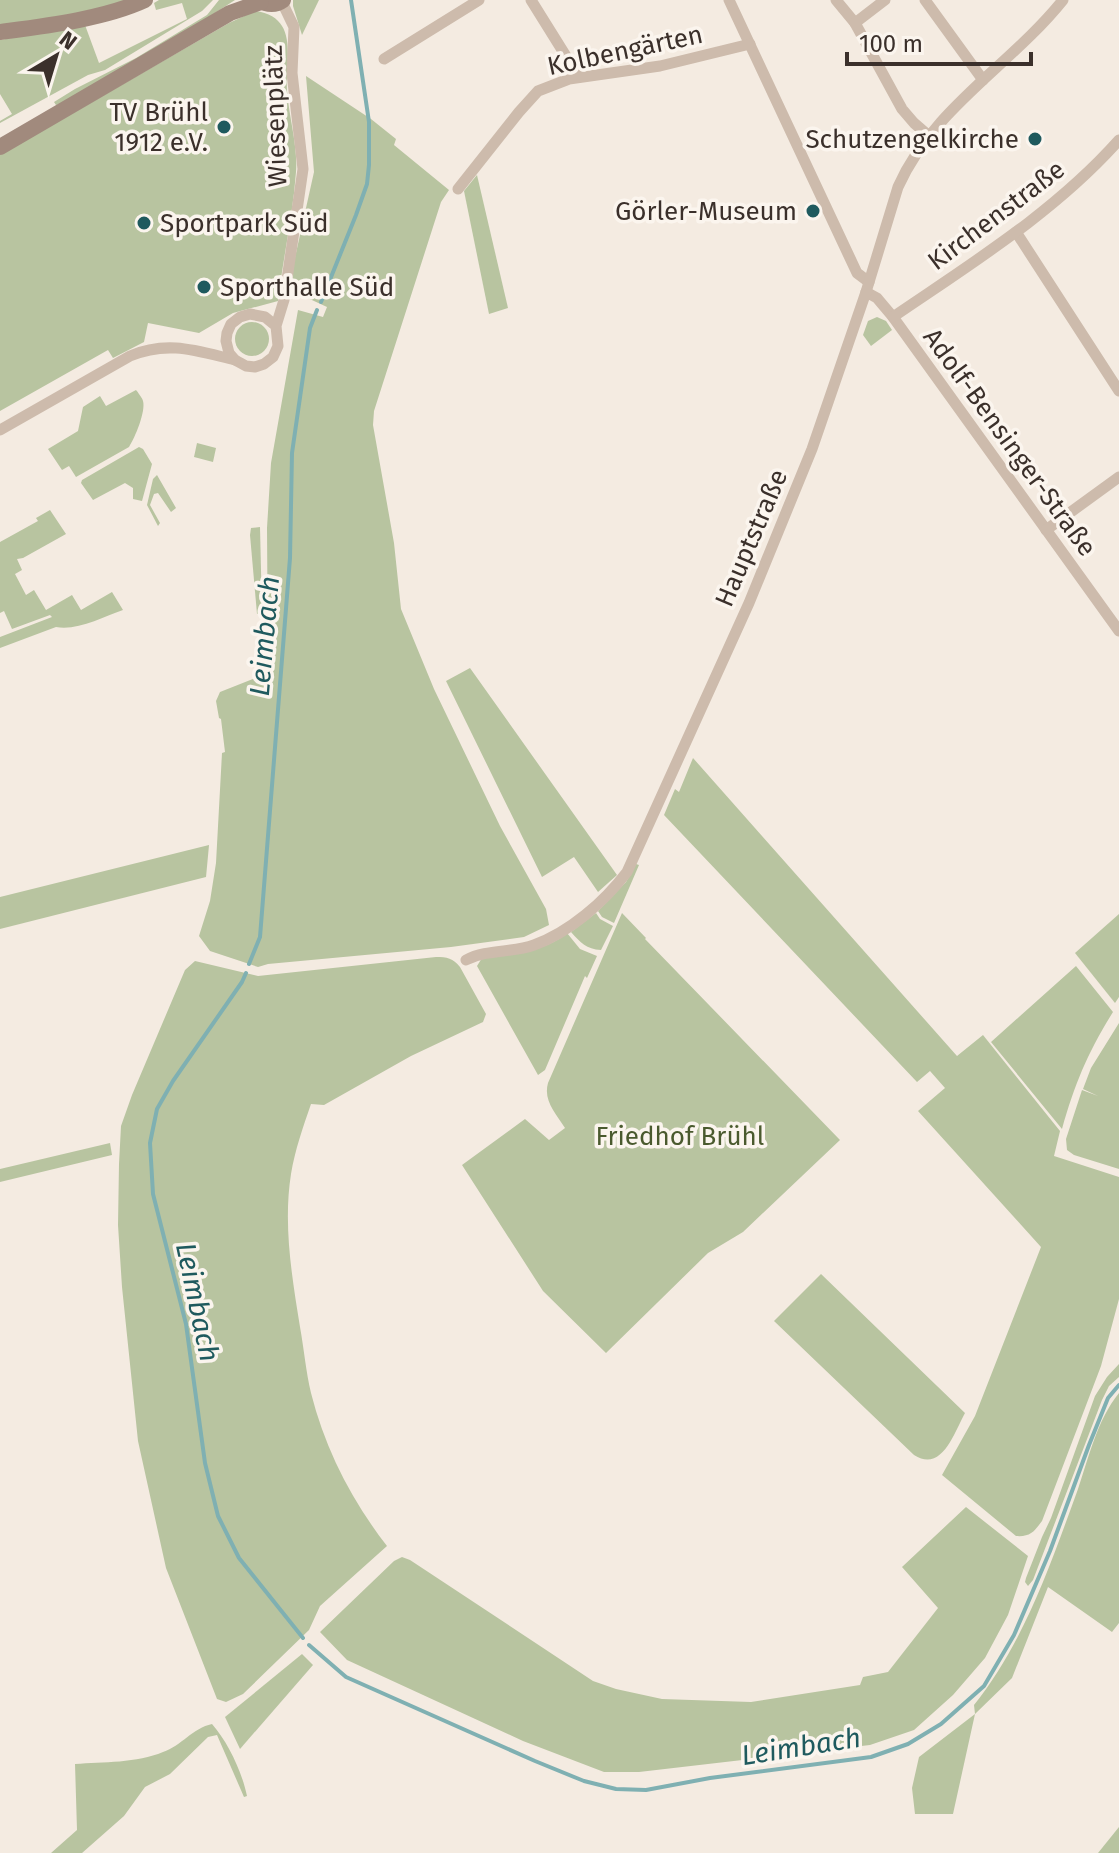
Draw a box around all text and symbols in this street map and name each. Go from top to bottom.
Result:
north arrow [16,16,96,96]
scale bar [847,16,1031,66]
street label: Kolbengärten [545,19,706,82]
text: N [54,26,82,56]
text: 100 m [859,30,923,58]
street label: Wiesenplätz [258,44,293,188]
place label: TV Brühl 1912 e.V. [109,97,208,158]
marker: TV Brühl 1912 e.V. [215,118,233,136]
place label: Schutzengelkirche [805,124,1019,155]
marker: Schutzengelkirche [1026,130,1044,148]
street label: Kirchenstraße [922,154,1071,277]
place label: Görler-Museum [615,196,797,227]
marker: Görler-Museum [804,202,822,220]
place label: Sportpark Süd [160,208,329,239]
marker: Sportpark Süd [135,214,153,232]
place label: Sporthalle Süd [220,272,394,303]
marker: Sporthalle Süd [195,278,213,296]
street label: Adolf-Bensinger-Straße [916,322,1103,562]
street label: Hauptstraße [709,465,794,612]
water label: Leimbach [243,574,286,698]
park label: Friedhof Brühl [596,1121,765,1152]
water label: Leimbach [169,1240,226,1365]
water label: Leimbach [739,1721,863,1772]

